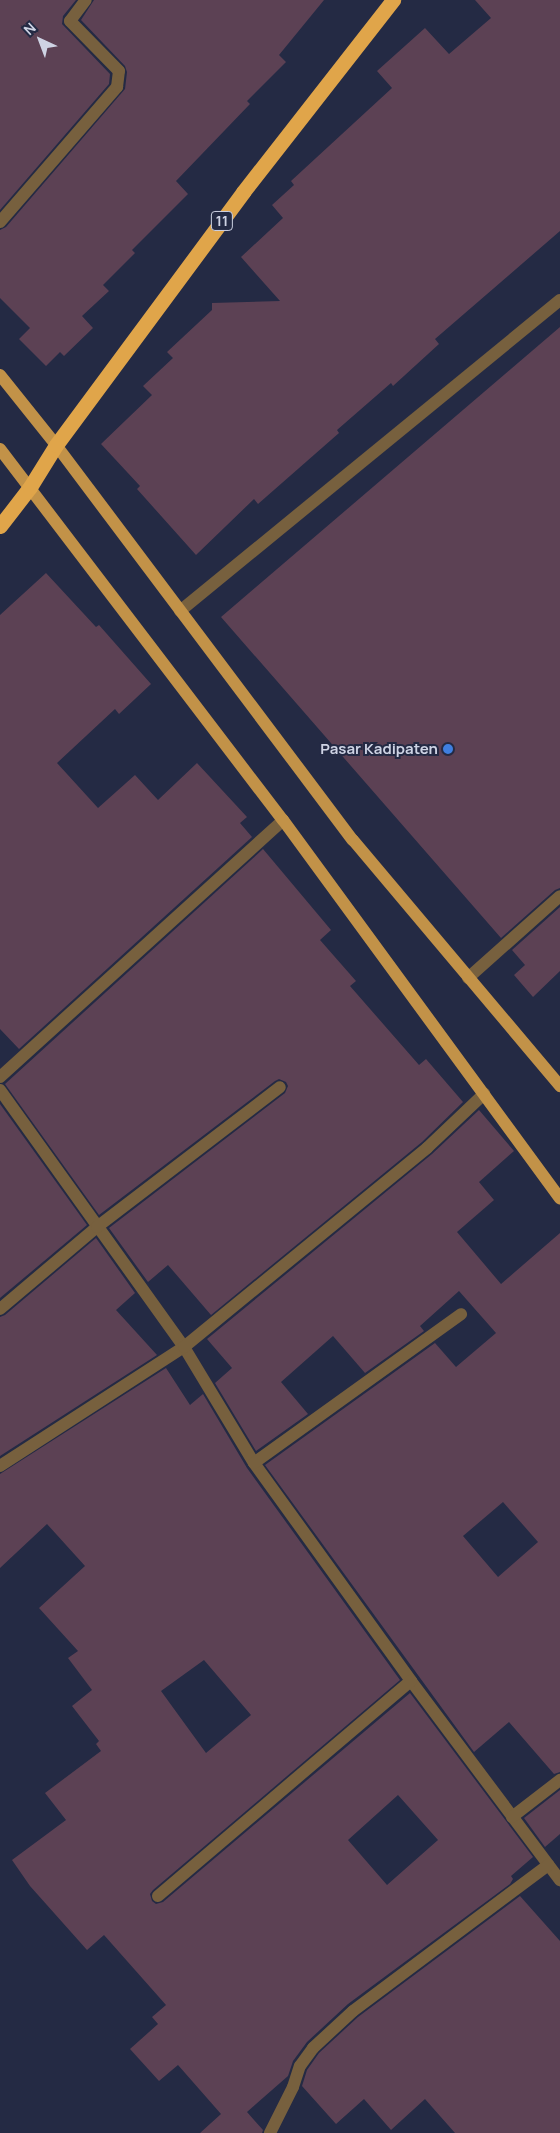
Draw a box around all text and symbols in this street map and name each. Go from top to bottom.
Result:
north arrow [15,15,65,65]
text: N [19,18,40,39]
road number: 11 [211,210,233,232]
place label: Pasar Kadipaten [320,740,438,758]
marker: Pasar Kadipaten [442,743,454,755]

